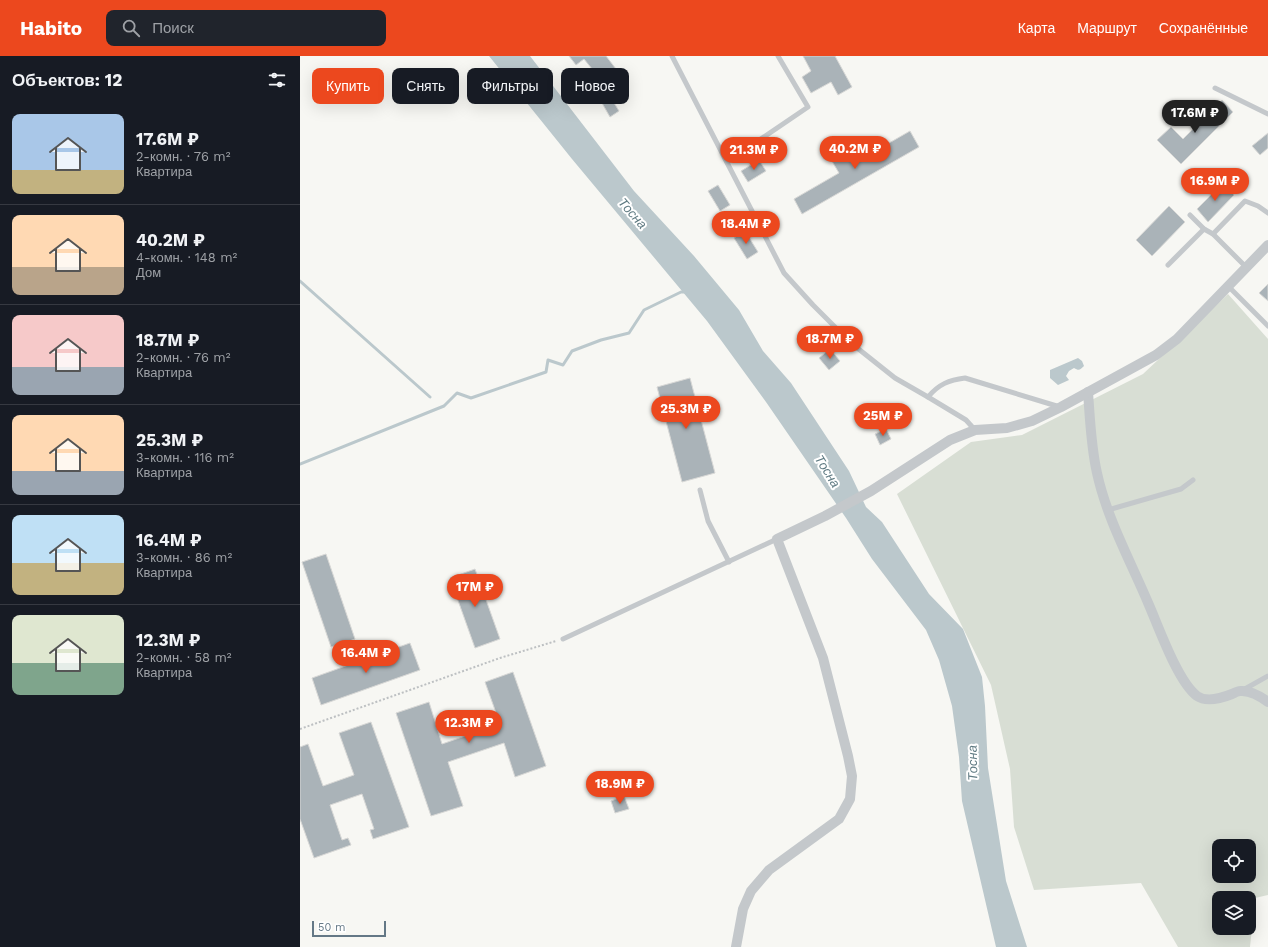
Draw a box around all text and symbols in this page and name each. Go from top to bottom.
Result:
search box [106,10,386,46]
text: Habito [20,17,82,40]
icon: search [120,17,142,39]
text: Поиск [152,19,194,37]
text: Карта [1018,20,1055,36]
text: Маршрут [1077,20,1137,36]
text: Сохранённые [1159,20,1248,36]
chip: Купить [312,68,384,104]
chip: Снять [392,68,459,104]
chip: Фильтры [467,68,553,104]
chip: Новое [561,68,629,104]
icon: filters [266,69,288,91]
text: Объектов: 12 [12,70,122,90]
pin: 17.6M ₽ [1158,100,1232,134]
text: 17.6M ₽ [1171,105,1219,120]
text: 17.6M ₽ [136,129,199,149]
icon: home [44,130,92,178]
pin: 40.2M ₽ [818,136,892,170]
pin: 21.3M ₽ [717,137,791,171]
text: 40.2M ₽ [829,141,881,156]
text: 21.3M ₽ [729,142,779,157]
text: 2-комн. · 76 m² [136,149,230,164]
text: Квартира [136,164,192,179]
pin: 16.9M ₽ [1178,168,1252,202]
text: 16.9M ₽ [1190,173,1240,188]
water label: Тосна [615,195,650,232]
pin: 18.4M ₽ [709,211,783,245]
text: 18.4M ₽ [721,216,771,231]
text: 40.2M ₽ [136,230,205,250]
icon: home [44,231,92,279]
text: 4-комн. · 148 m² [136,250,237,265]
text: Дом [136,265,161,280]
pin: 18.7M ₽ [793,326,867,360]
text: 18.7M ₽ [136,330,199,350]
icon: home [44,331,92,379]
text: 18.7M ₽ [806,331,854,346]
text: 2-комн. · 76 m² [136,350,230,365]
text: Квартира [136,365,192,380]
pin: 25.3M ₽ [649,396,723,430]
text: 25.3M ₽ [660,401,712,416]
pin: 25M ₽ [855,403,911,437]
text: 25M ₽ [863,408,903,423]
text: 25.3M ₽ [136,430,203,450]
icon: home [44,431,92,479]
text: 3-комн. · 116 m² [136,450,234,465]
water label: Тосна [812,452,843,490]
text: Квартира [136,465,192,480]
text: 16.4M ₽ [136,530,202,550]
icon: home [44,531,92,579]
text: 3-комн. · 86 m² [136,550,232,565]
text: Квартира [136,565,192,580]
pin: 17M ₽ [447,574,503,608]
text: 17M ₽ [456,579,494,594]
text: 12.3M ₽ [136,630,201,650]
icon: home [44,631,92,679]
pin: 16.4M ₽ [329,640,403,674]
text: 16.4M ₽ [341,645,391,660]
text: 2-комн. · 58 m² [136,650,232,665]
text: Квартира [136,665,192,680]
pin: 12.3M ₽ [432,710,506,744]
text: 12.3M ₽ [444,715,494,730]
water label: Тосна [965,745,980,781]
pin: 18.9M ₽ [583,771,657,805]
text: 18.9M ₽ [595,776,645,791]
map controls [1212,839,1256,935]
button: locate [1212,839,1256,883]
button: layers [1212,891,1256,935]
scale bar [312,919,386,938]
text: 50 m [318,921,345,934]

